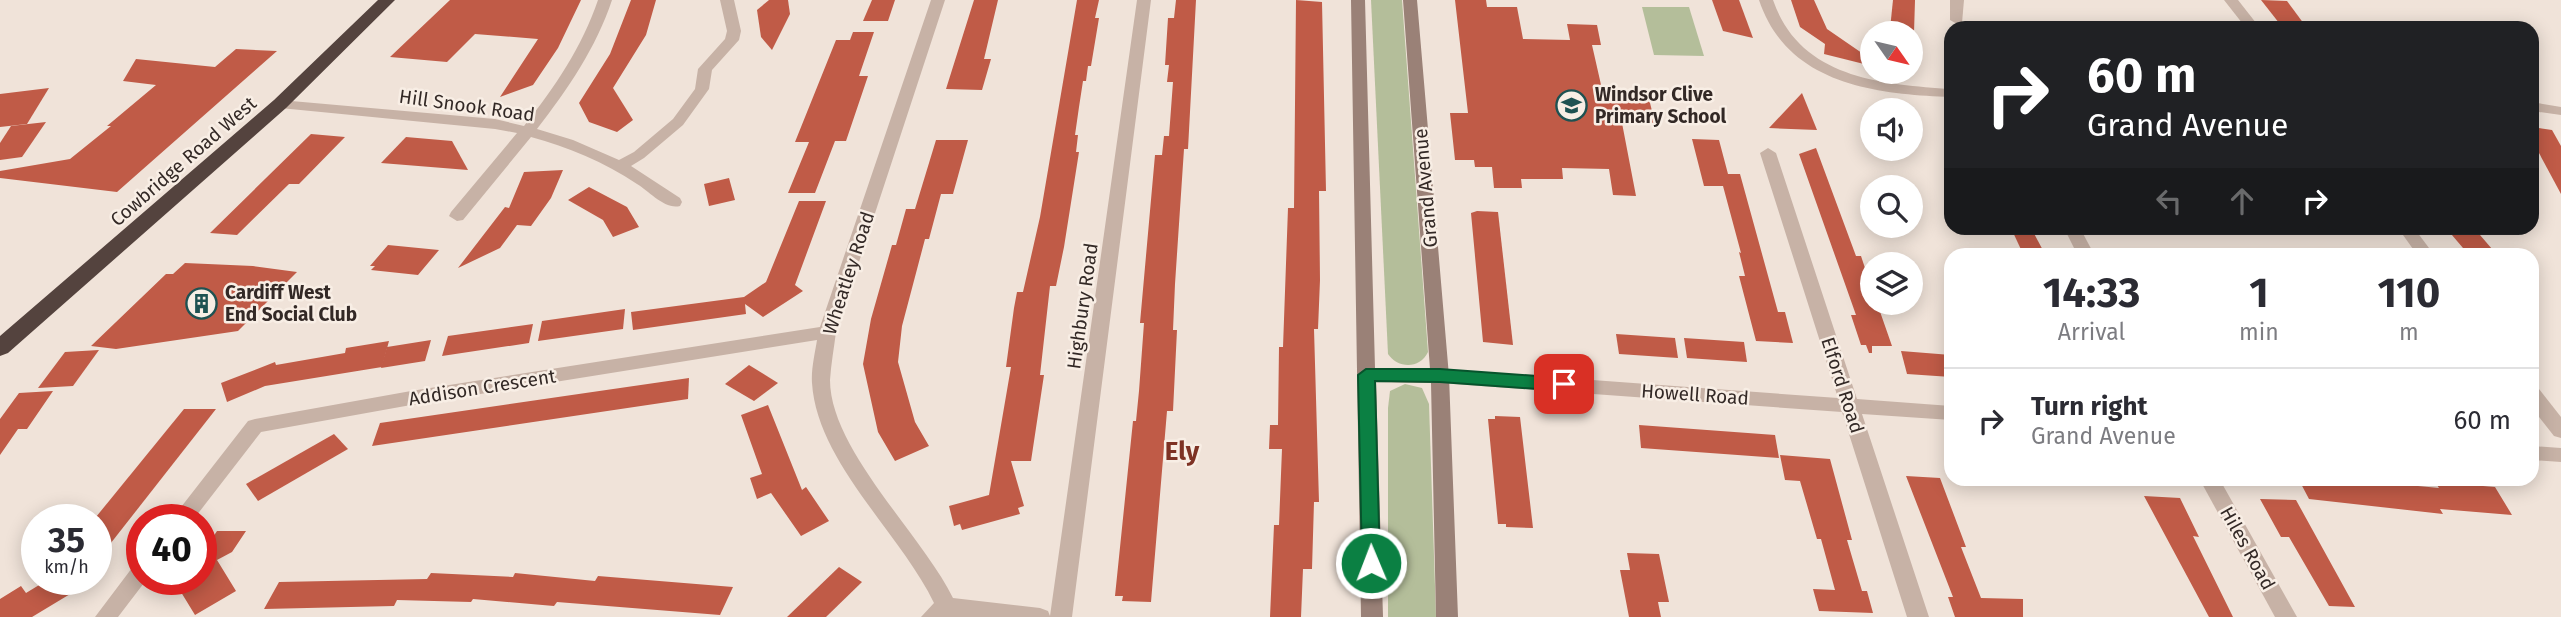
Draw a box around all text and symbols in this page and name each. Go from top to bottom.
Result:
north arrow [1860,21,1923,84]
map controls [1860,21,1923,315]
text: 60 m [2087,46,2196,105]
icon: right [1972,49,2063,140]
place label: Windsor Clive Primary School [1595,83,1727,128]
street label: Hill Snook Road [398,85,536,126]
school or university icon: Windsor Clive Primary School [1555,88,1589,122]
street label: Cowbridge Road West [106,92,261,231]
button: sound [1860,98,1923,161]
text: Grand Avenue [2087,106,2288,144]
street label: Grand Avenue [1409,127,1442,249]
button: search [1860,175,1923,238]
icon: left [2150,182,2188,220]
icon: ahead [2223,182,2261,220]
icon: right [2296,182,2334,220]
street label: Wheatley Road [818,209,879,338]
street label: Highbury Road [1062,242,1103,371]
button: layers [1860,252,1923,315]
text: 14:33 [2043,268,2140,318]
text: 1 [2249,268,2269,318]
text: 110 [2377,268,2440,318]
place label: Cardiff West End Social Club [225,281,357,326]
building icon: Cardiff West End Social Club [185,286,219,320]
text: Arrival [2058,318,2125,346]
text: min [2239,318,2279,346]
text: m [2399,318,2419,346]
street label: Elford Road [1816,334,1869,436]
pin [1534,354,1594,414]
street label: Addison Crescent [407,364,557,410]
icon: arrive [1545,365,1583,403]
street label: Howell Road [1640,379,1750,410]
text: Turn right [2031,391,2148,422]
icon: right [1972,402,2010,440]
text: 60 m [2453,405,2511,436]
text: Grand Avenue [2031,422,2176,450]
district label: Ely [1165,436,1200,467]
street label: Hiles Road [2215,503,2280,594]
speed limit sign: 40 [126,504,217,595]
text: 35 [48,519,85,561]
position arrow [1334,526,1408,600]
text: km/h [44,556,89,578]

